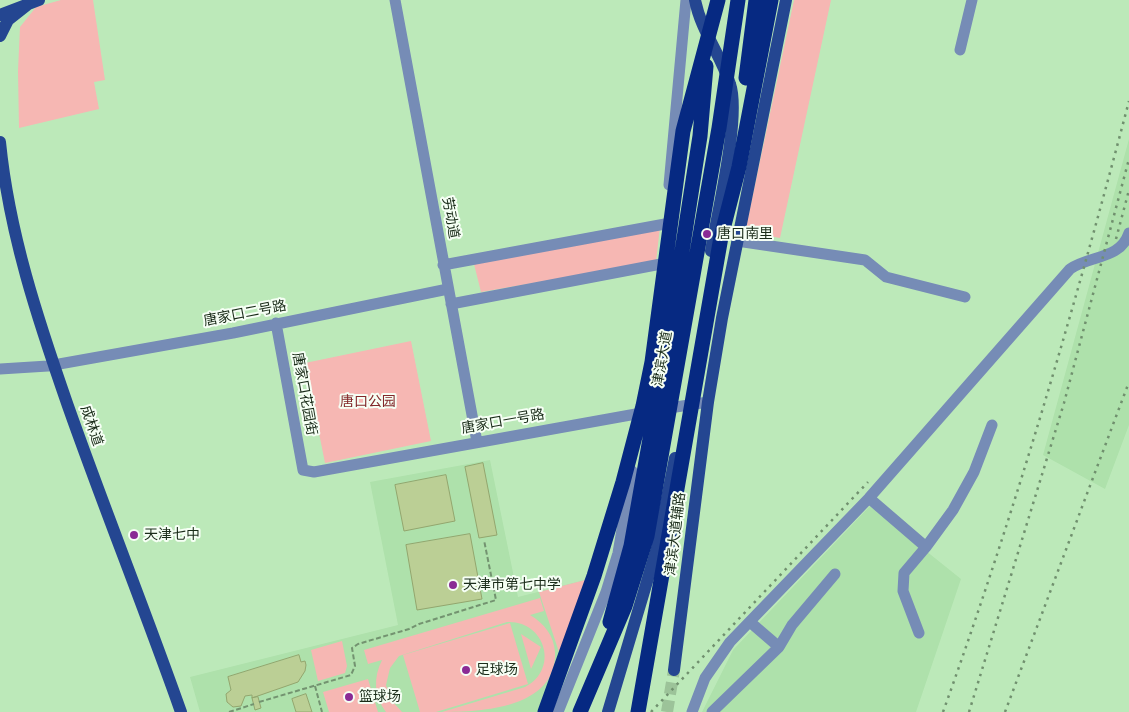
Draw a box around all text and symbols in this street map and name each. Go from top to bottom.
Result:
street label: 劳动道 [438,196,462,240]
place label: 唐口南里 [717,226,773,242]
marker: 唐口南里 [701,228,713,240]
street label: 唐家口二号路 [202,298,288,330]
street label: 津滨大道 [650,330,676,388]
street label: 唐家口花园街 [288,351,320,437]
park label: 唐口公园 [340,394,396,410]
street label: 成林道 [76,403,106,449]
street label: 唐家口一号路 [460,406,546,438]
street label: 津滨大道辅路 [663,491,689,577]
place label: 天津七中 [144,527,200,543]
marker: 天津七中 [128,529,140,541]
place label: 天津市第七中学 [463,577,561,593]
marker: 天津市第七中学 [447,579,459,591]
place label: 足球场 [476,662,518,678]
marker: 足球场 [460,664,472,676]
place label: 篮球场 [359,689,401,705]
marker: 篮球场 [343,691,355,703]

